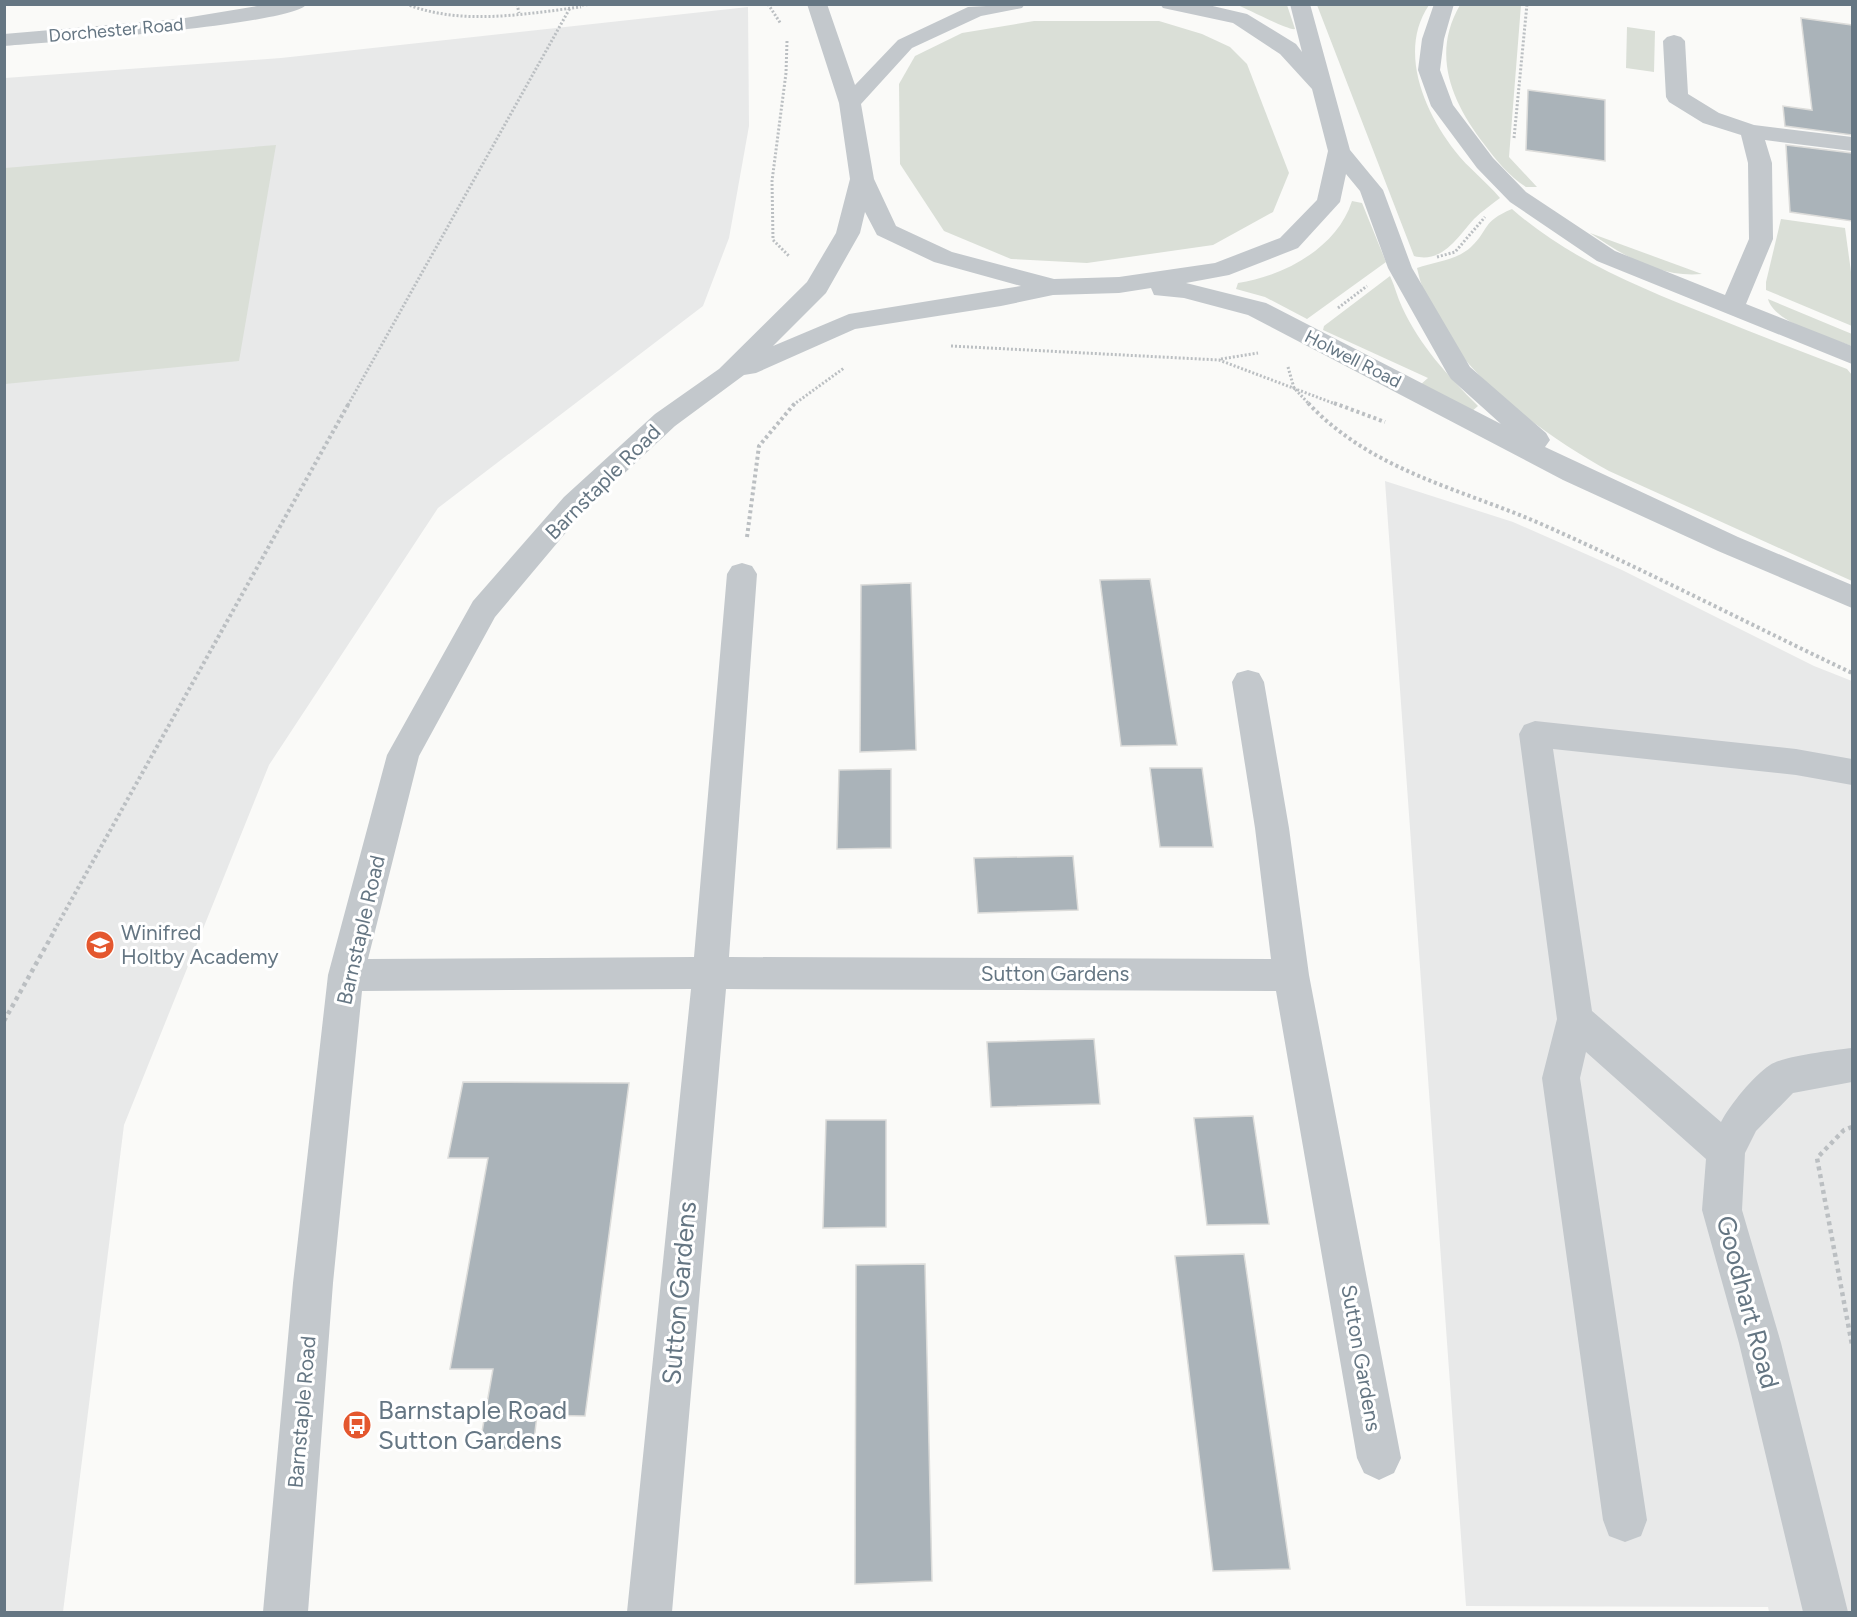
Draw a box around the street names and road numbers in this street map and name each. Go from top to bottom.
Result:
street label: Dorchester Road [48,13,184,47]
street label: Holwell Road [1301,325,1405,393]
street label: Barnstaple Road [540,419,665,544]
street label: Barnstaple Road [331,853,390,1007]
street label: Sutton Gardens [981,961,1129,986]
street label: Sutton Gardens [655,1200,703,1386]
street label: Goodhart Road [1710,1212,1786,1392]
street label: Sutton Gardens [1336,1283,1387,1433]
street label: Barnstaple Road [282,1335,321,1489]

